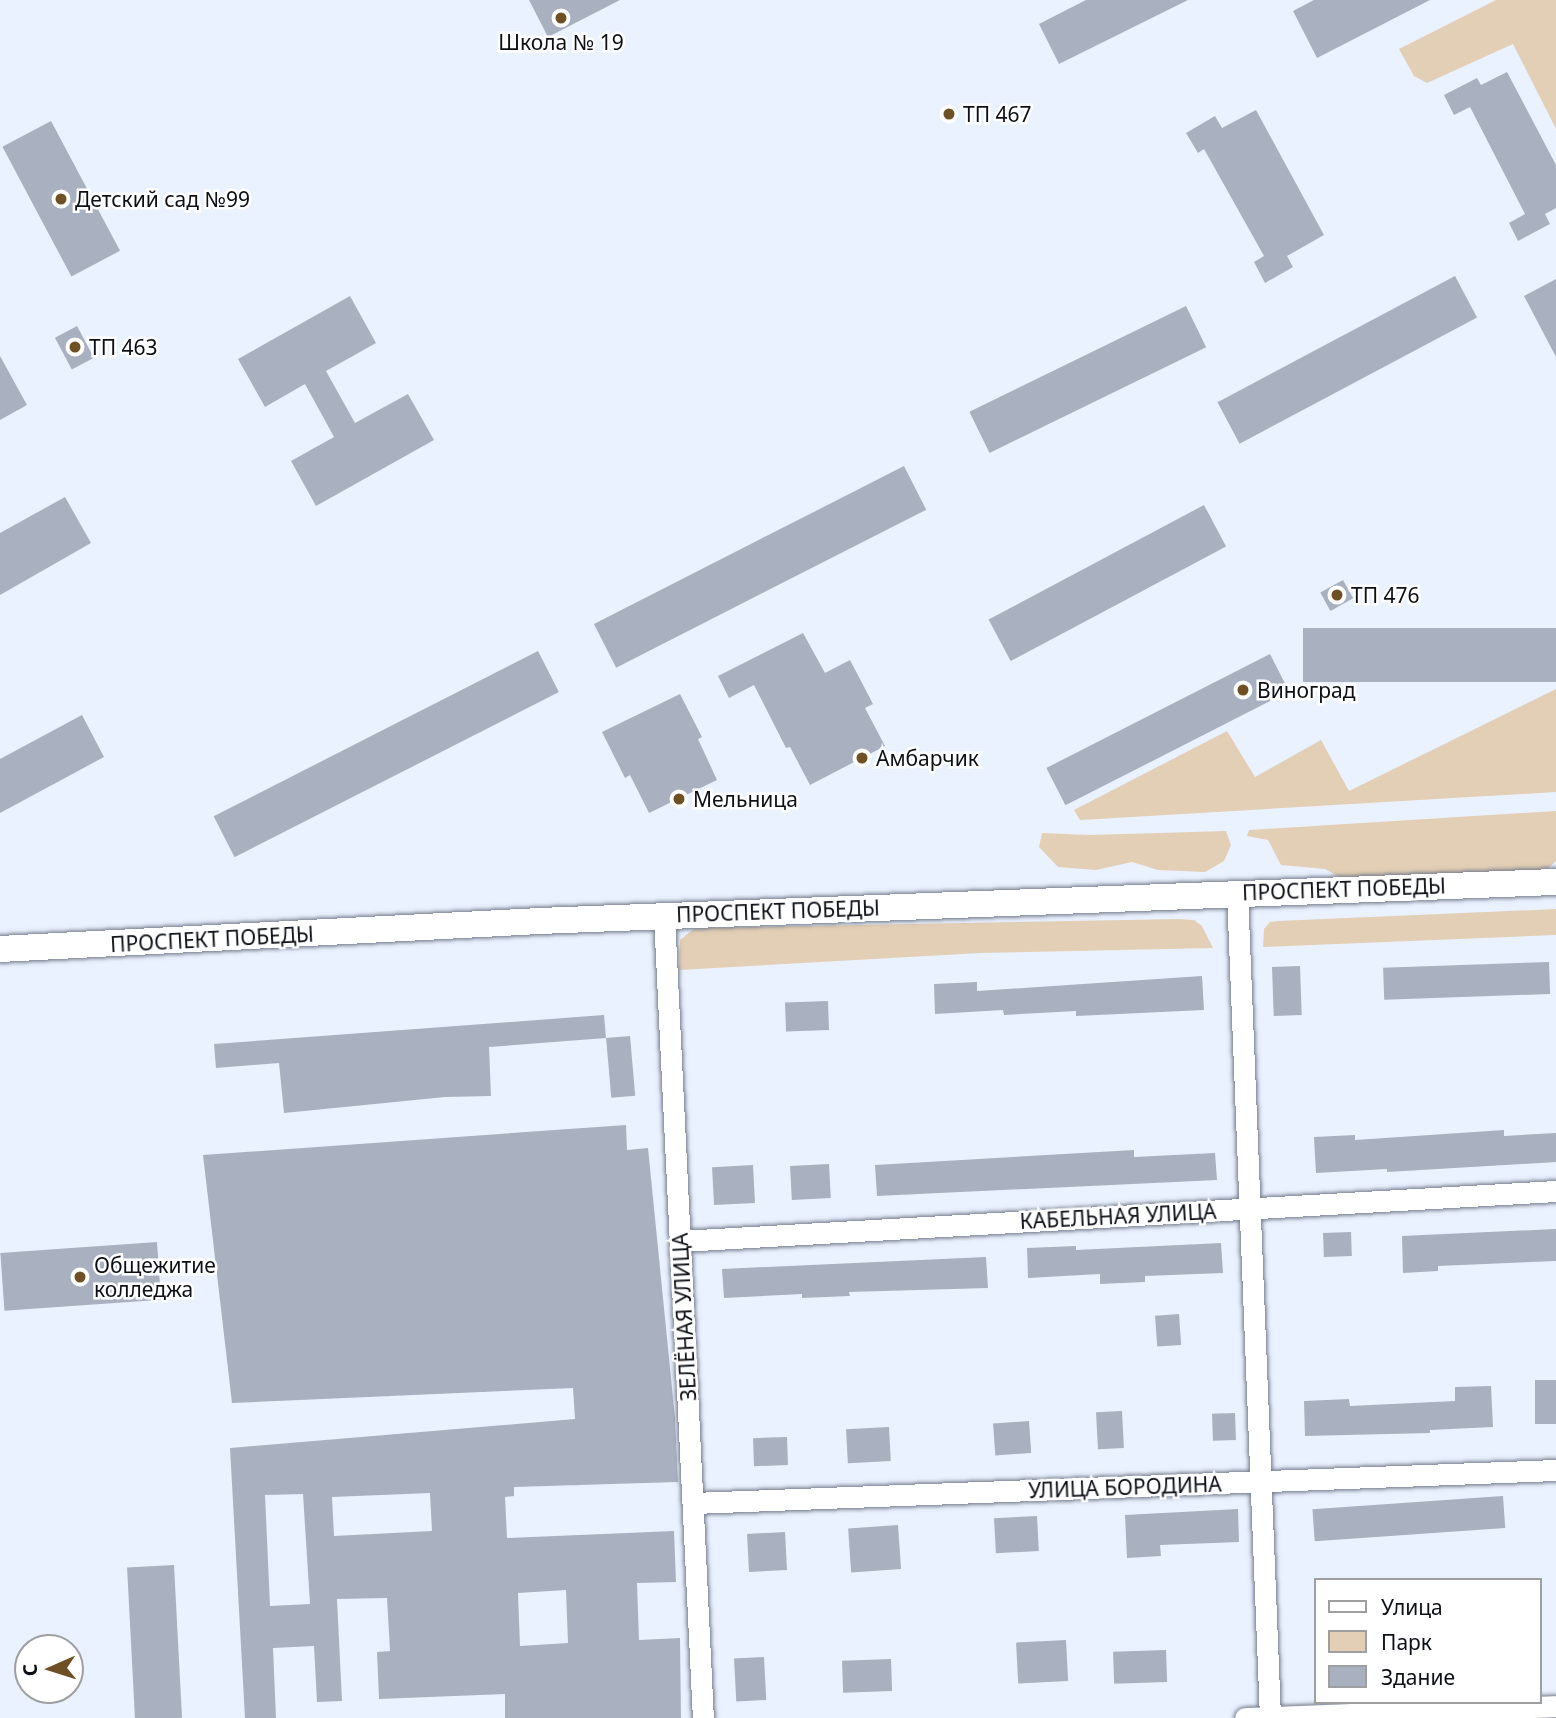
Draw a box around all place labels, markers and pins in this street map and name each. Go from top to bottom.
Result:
marker: Школа № 19 [553,10,569,26]
place label: Школа № 19 [498,29,624,55]
place label: ТП 467 [963,101,1032,127]
marker: ТП 467 [941,106,957,122]
place label: Детский сад №99 [75,186,250,212]
marker: Детский сад №99 [53,191,69,207]
place label: ТП 463 [89,334,158,360]
marker: ТП 463 [67,339,83,355]
place label: ТП 476 [1351,582,1420,608]
marker: ТП 476 [1329,587,1345,603]
place label: Виноград [1257,677,1355,703]
marker: Виноград [1235,682,1251,698]
place label: Амбарчик [876,745,979,771]
marker: Амбарчик [854,750,870,766]
place label: Мельница [693,786,798,812]
marker: Мельница [671,791,687,807]
place label: Общежитие колледжа [94,1252,216,1302]
marker: Общежитие колледжа [72,1269,88,1285]

